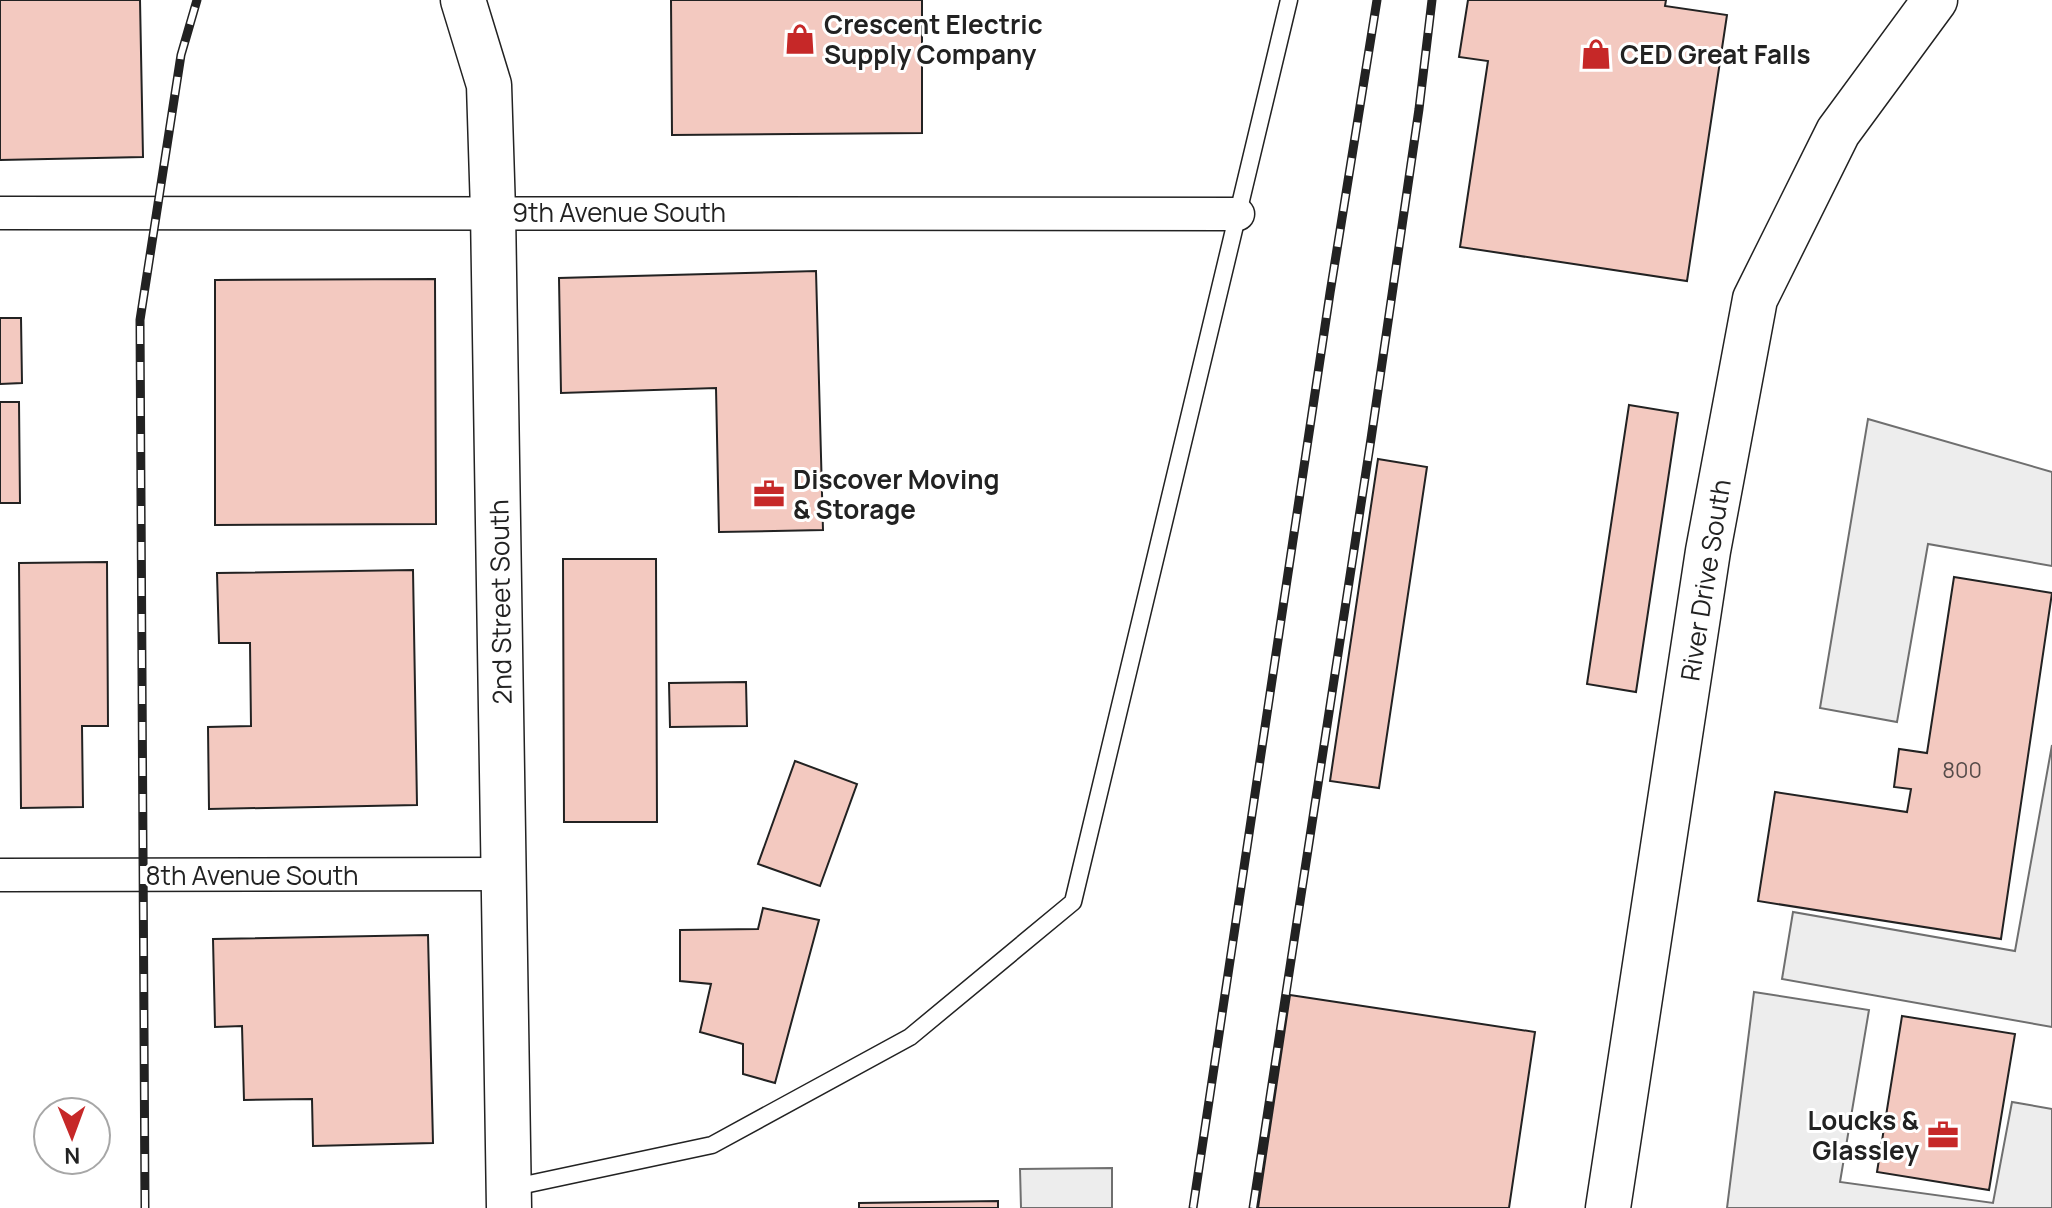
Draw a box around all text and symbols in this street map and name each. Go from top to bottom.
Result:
place label: Crescent Electric Supply Company [824,6,1043,72]
shop icon: Crescent Electric Supply Company [783,22,817,56]
place label: CED Great Falls [1620,36,1811,72]
shop icon: CED Great Falls [1579,37,1613,71]
street label: 9th Avenue South [512,194,726,230]
place label: Discover Moving & Storage [793,461,1000,527]
office icon: Discover Moving & Storage [752,477,786,511]
street label: River Drive South [1671,477,1739,683]
street label: 2nd Street South [480,499,520,705]
house number: 800 [1942,755,1982,785]
street label: 8th Avenue South [145,857,359,893]
north arrow [32,1096,112,1176]
place label: Loucks & Glassley [1807,1102,1920,1168]
office icon: Loucks & Glassley [1926,1118,1960,1152]
text: N [64,1141,81,1171]

